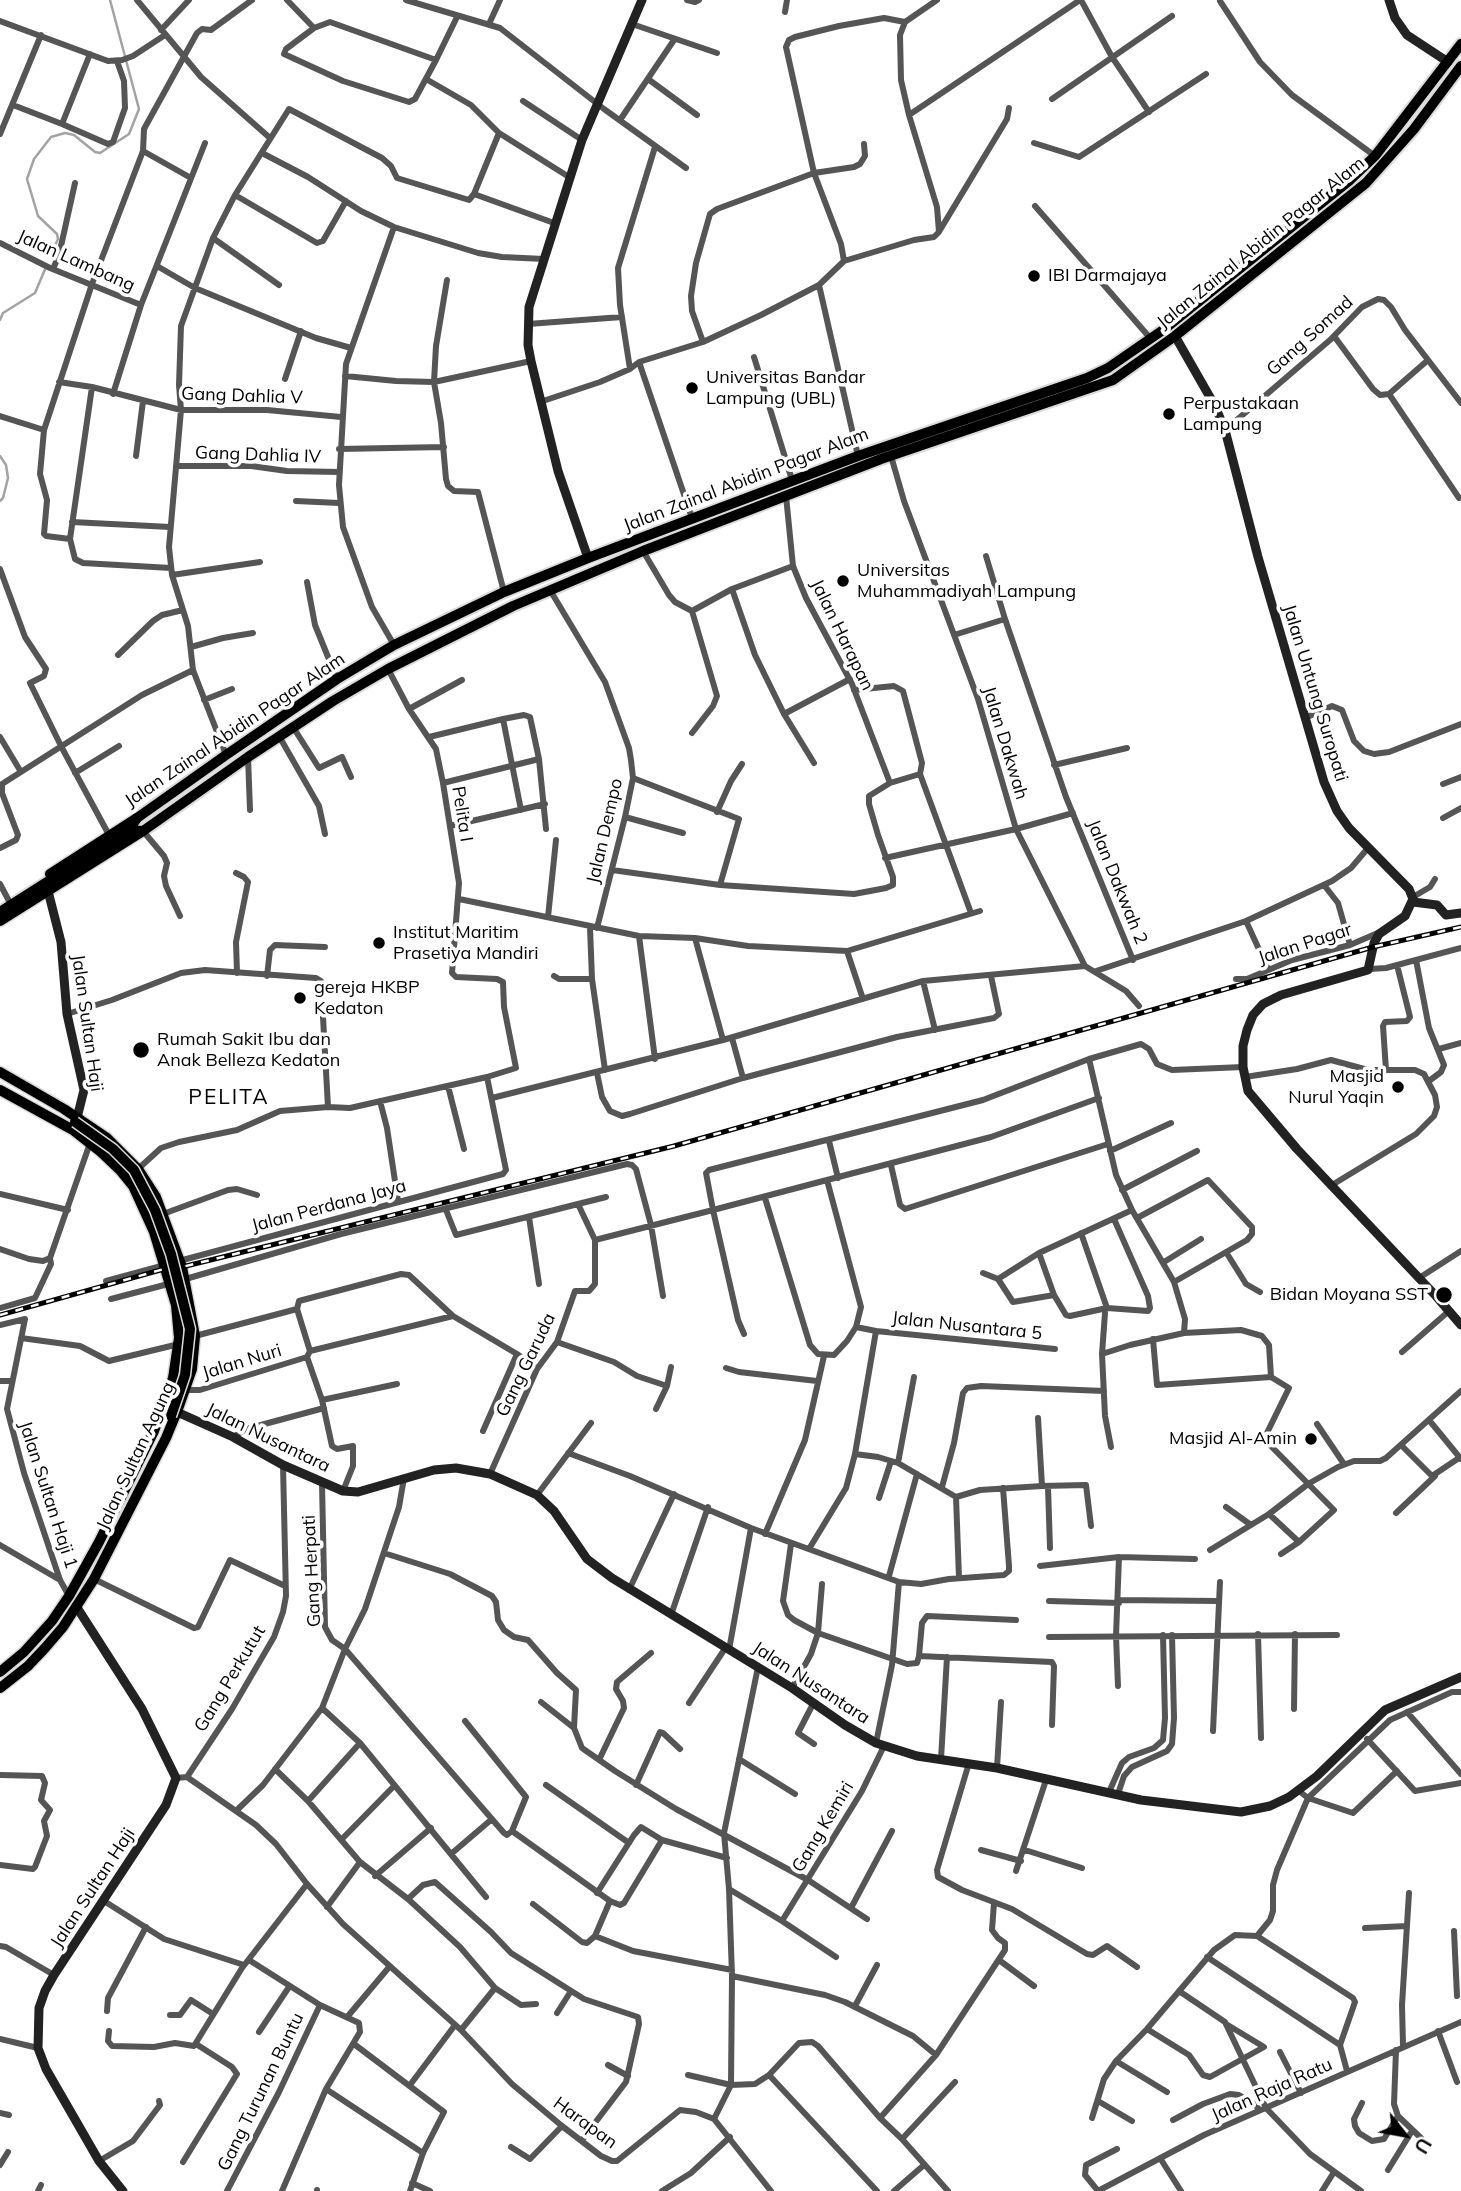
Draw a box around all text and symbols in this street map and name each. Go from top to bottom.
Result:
street label: Jalan Zainal Abidin Pagar Alam [1153,153,1369,333]
street label: Jalan Lambang [14,225,138,297]
place label: IBI Darmajaya [1048,265,1167,287]
marker: IBI Darmajaya [1026,268,1042,284]
street label: Gang Somad [1262,292,1358,380]
place label: Universitas Bandar Lampung (UBL) [706,367,865,410]
marker: Universitas Bandar Lampung (UBL) [684,380,700,396]
street label: Gang Dahlia V [181,383,303,409]
place label: Perpustakaan Lampung [1183,393,1299,436]
marker: Perpustakaan Lampung [1161,406,1177,422]
street label: Jalan Zainal Abidin Pagar Alam [620,423,872,537]
street label: Gang Dahlia IV [195,442,321,468]
place label: Universitas Muhammadiyah Lampung [857,560,1076,602]
marker: Universitas Muhammadiyah Lampung [835,573,851,589]
street label: Jalan Harapan [806,576,878,694]
street label: Jalan Untung Suropati [1278,602,1352,784]
street label: Jalan Zainal Abidin Pagar Alam [121,648,349,812]
street label: Jalan Dakwah [978,684,1032,802]
street label: Jalan Dempo [582,776,628,886]
street label: Pelita I [447,785,477,843]
street label: Jalan Dakwah 2 [1082,816,1152,948]
street label: Jalan Pagar [1255,919,1355,969]
place label: Institut Maritim Prasetiya Mandiri [393,922,539,964]
marker: Institut Maritim Prasetiya Mandiri [371,935,387,951]
street label: Jalan Sultan Haji [67,953,107,1093]
place label: gereja HKBP Kedaton [314,977,420,1020]
marker: gereja HKBP Kedaton [292,990,308,1006]
place label: Rumah Sakit Ibu dan Anak Belleza Kedaton [157,1029,340,1072]
marker: Rumah Sakit Ibu dan Anak Belleza Kedaton [131,1040,151,1060]
place label: Masjid Nurul Yaqin [1288,1066,1384,1108]
marker: Masjid Nurul Yaqin [1390,1079,1406,1095]
district label: PELITA [189,1085,269,1111]
street label: Jalan Perdana Jaya [249,1175,409,1237]
place label: Bidan Moyana SST [1270,1284,1428,1306]
marker: Bidan Moyana SST [1434,1285,1454,1305]
street label: Jalan Nusantara 5 [891,1307,1043,1345]
street label: Gang Garuda [492,1310,560,1420]
street label: Jalan Nuri [200,1340,284,1384]
street label: Jalan Sultan Agung [92,1378,180,1534]
street label: Jalan Nusantara [202,1399,334,1477]
street label: Jalan Sultan Haji 1 [14,1418,82,1572]
place label: Masjid Al-Amin [1169,1428,1297,1450]
marker: Masjid Al-Amin [1303,1431,1319,1447]
street label: Gang Herpati [298,1514,326,1628]
street label: Gang Perkutut [190,1622,270,1736]
street label: Jalan Nusantara [748,1637,874,1729]
street label: Gang Kemiri [787,1778,859,1876]
street label: Jalan Sultan Haji [46,1824,140,1952]
street label: Gang Turunan Buntu [213,2009,309,2175]
street label: Jalan Raja Ratu [1208,2054,1336,2126]
street label: Harapan [549,2093,621,2153]
north arrow [1370,2100,1440,2170]
text: U [1409,2134,1437,2158]

